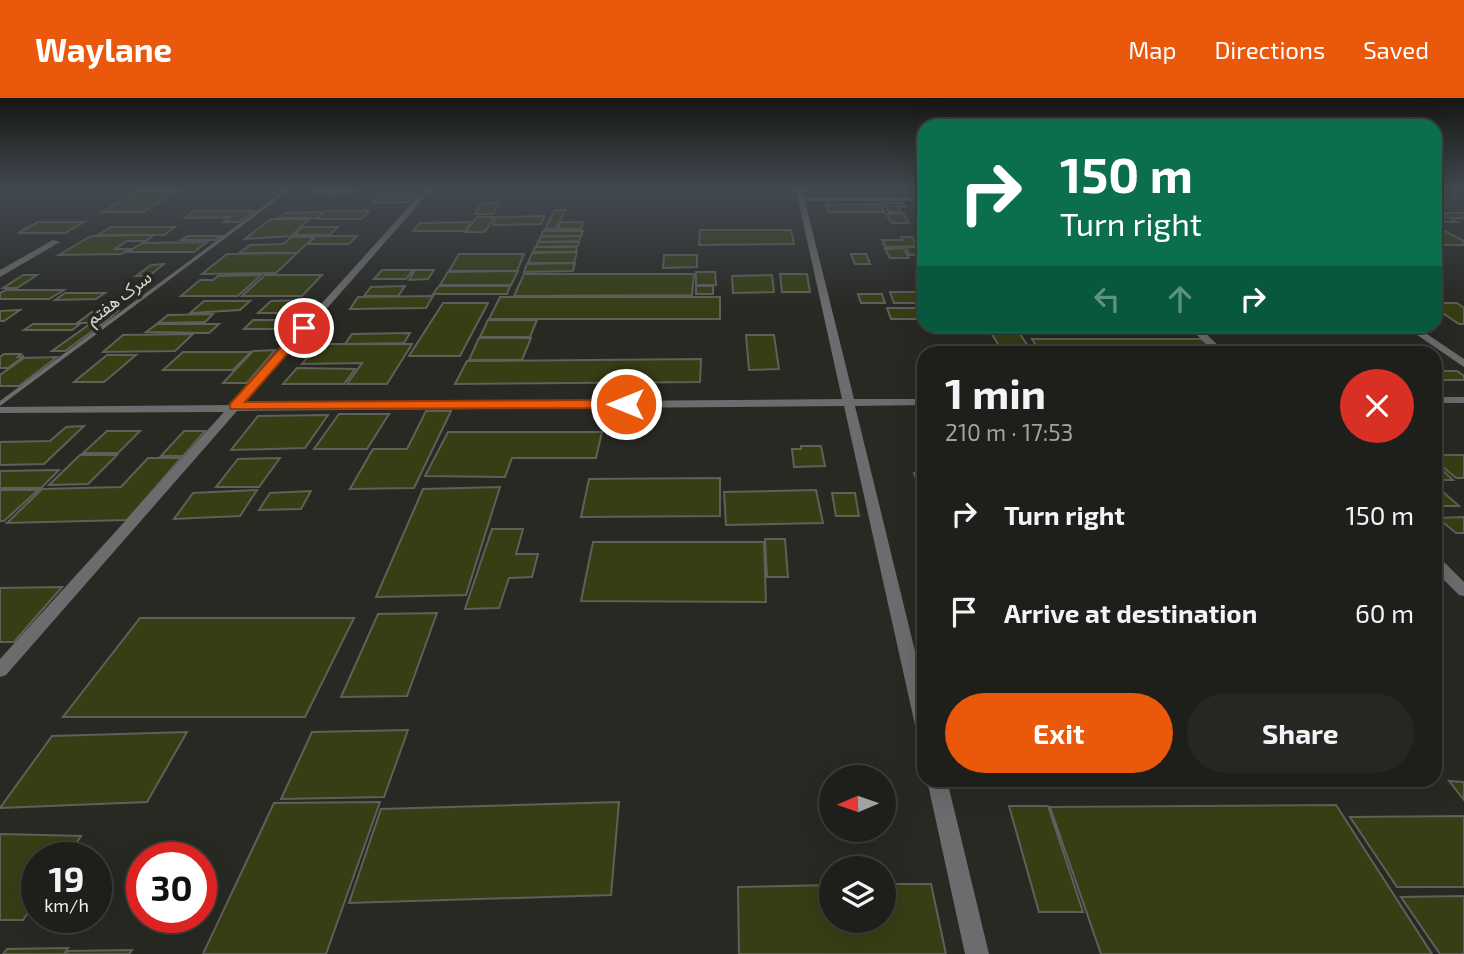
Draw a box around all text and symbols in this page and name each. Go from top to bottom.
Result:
text: Waylane [35,29,172,69]
text: Map [1128,35,1176,64]
text: Directions [1214,35,1325,64]
text: Saved [1363,35,1429,64]
text: 150 m [1060,144,1193,203]
icon: right [945,147,1036,238]
text: Turn right [1060,204,1202,242]
street label: سرک هفتم [81,265,157,331]
icon: left [1088,280,1126,318]
icon: ahead [1161,280,1199,318]
icon: right [1234,280,1272,318]
pin [274,298,334,358]
icon: arrive [285,309,323,347]
position arrow [589,367,663,441]
text: 1 min [945,367,1046,417]
button: close [1340,369,1414,443]
text: 210 m · 17:53 [945,418,1073,446]
icon: right [945,495,983,533]
text: Turn right [1004,499,1125,530]
text: 150 m [1345,499,1414,530]
icon: arrive [945,593,983,631]
text: Arrive at destination [1004,597,1257,628]
text: 60 m [1355,597,1414,628]
button: Exit [945,693,1173,773]
button: Share [1187,693,1414,773]
north arrow [819,765,896,842]
map controls [819,765,896,933]
speed limit sign: 30 [126,842,217,933]
button: layers [819,856,896,933]
text: 19 [49,857,84,899]
text: km/h [44,894,89,916]

